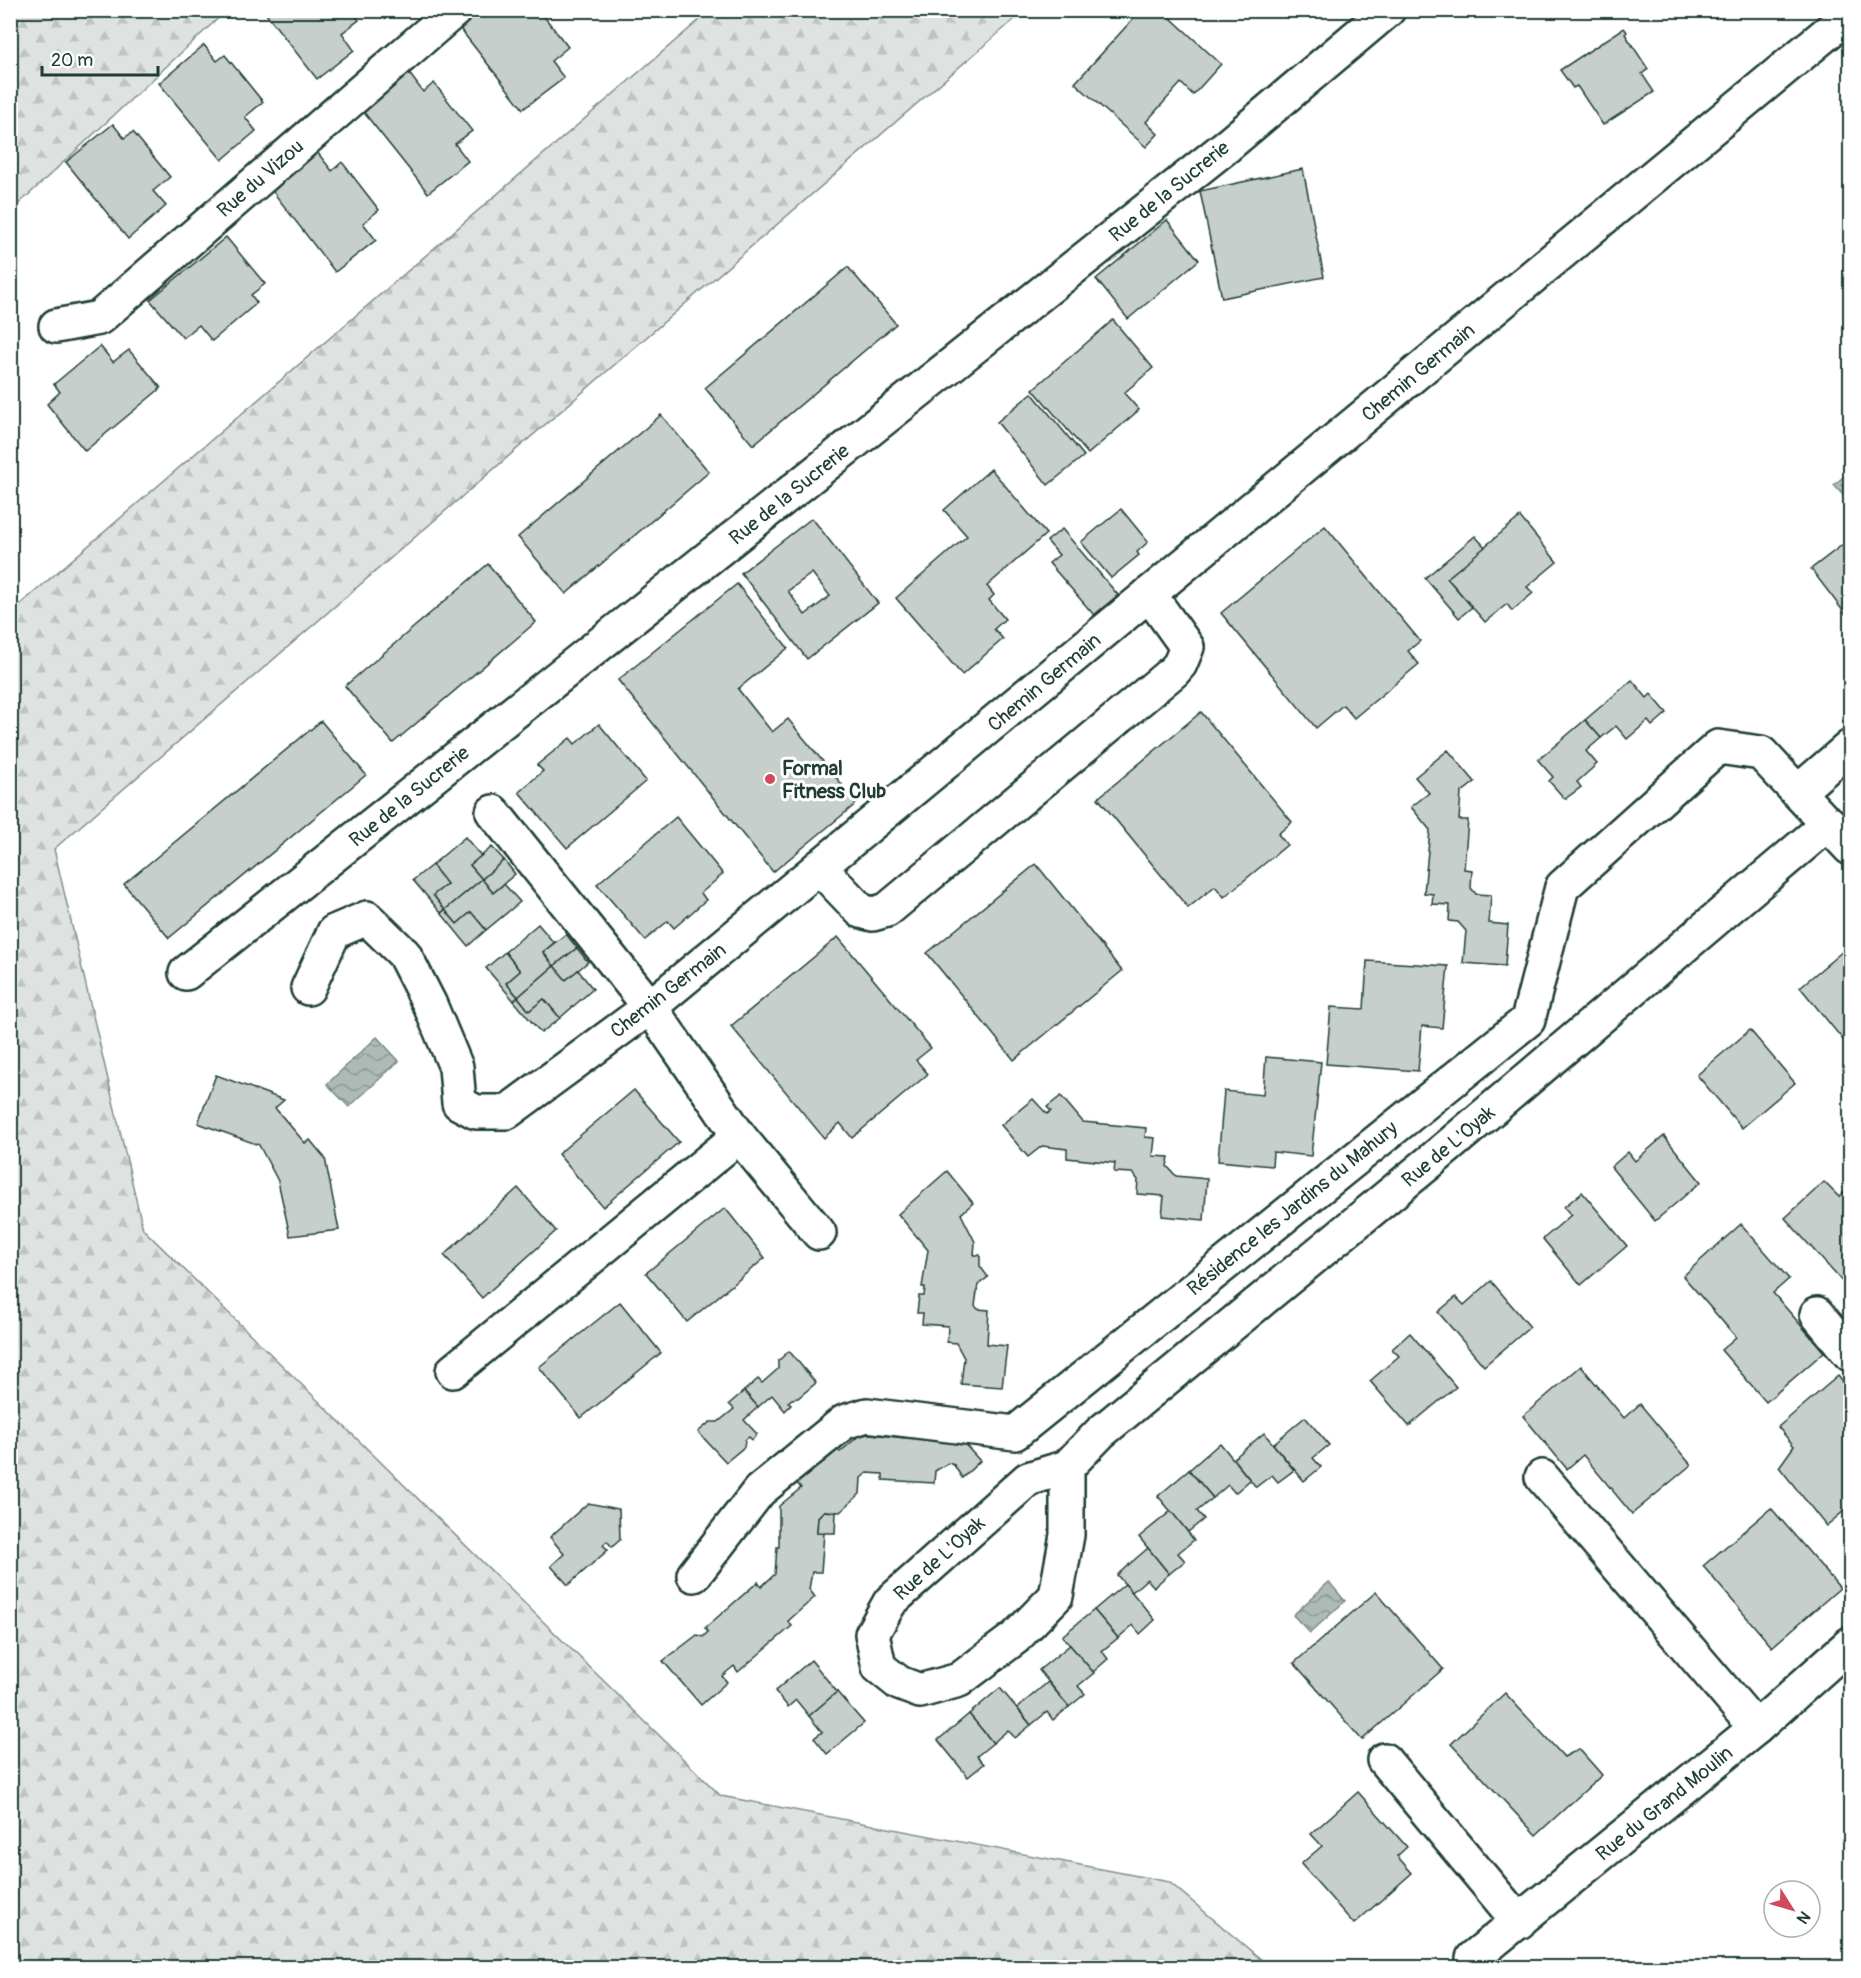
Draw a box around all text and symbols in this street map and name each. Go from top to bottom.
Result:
scale bar [42,39,158,77]
text: 20 m [51,49,93,72]
street label: Rue du Vizou [212,134,309,223]
street label: Rue de la Sucrerie [1104,135,1235,248]
street label: Chemin Germain [1357,318,1480,427]
street label: Rue de la Sucrerie [724,438,855,551]
street label: Chemin Germain [983,628,1106,737]
street label: Rue de la Sucrerie [344,740,475,853]
place label: Formal Fitness Club [782,756,886,804]
marker: Formal Fitness Club [763,772,777,786]
street label: Chemin Germain [605,937,731,1043]
street label: Rue de L'Oyak [1397,1100,1501,1193]
street label: Résidence les Jardins du Mahury [1182,1115,1403,1301]
street label: Rue de L'Oyak [889,1510,991,1606]
street label: Rue du Grand Moulin [1591,1740,1738,1866]
north arrow [1762,1879,1822,1939]
text: N [1792,1907,1814,1928]

